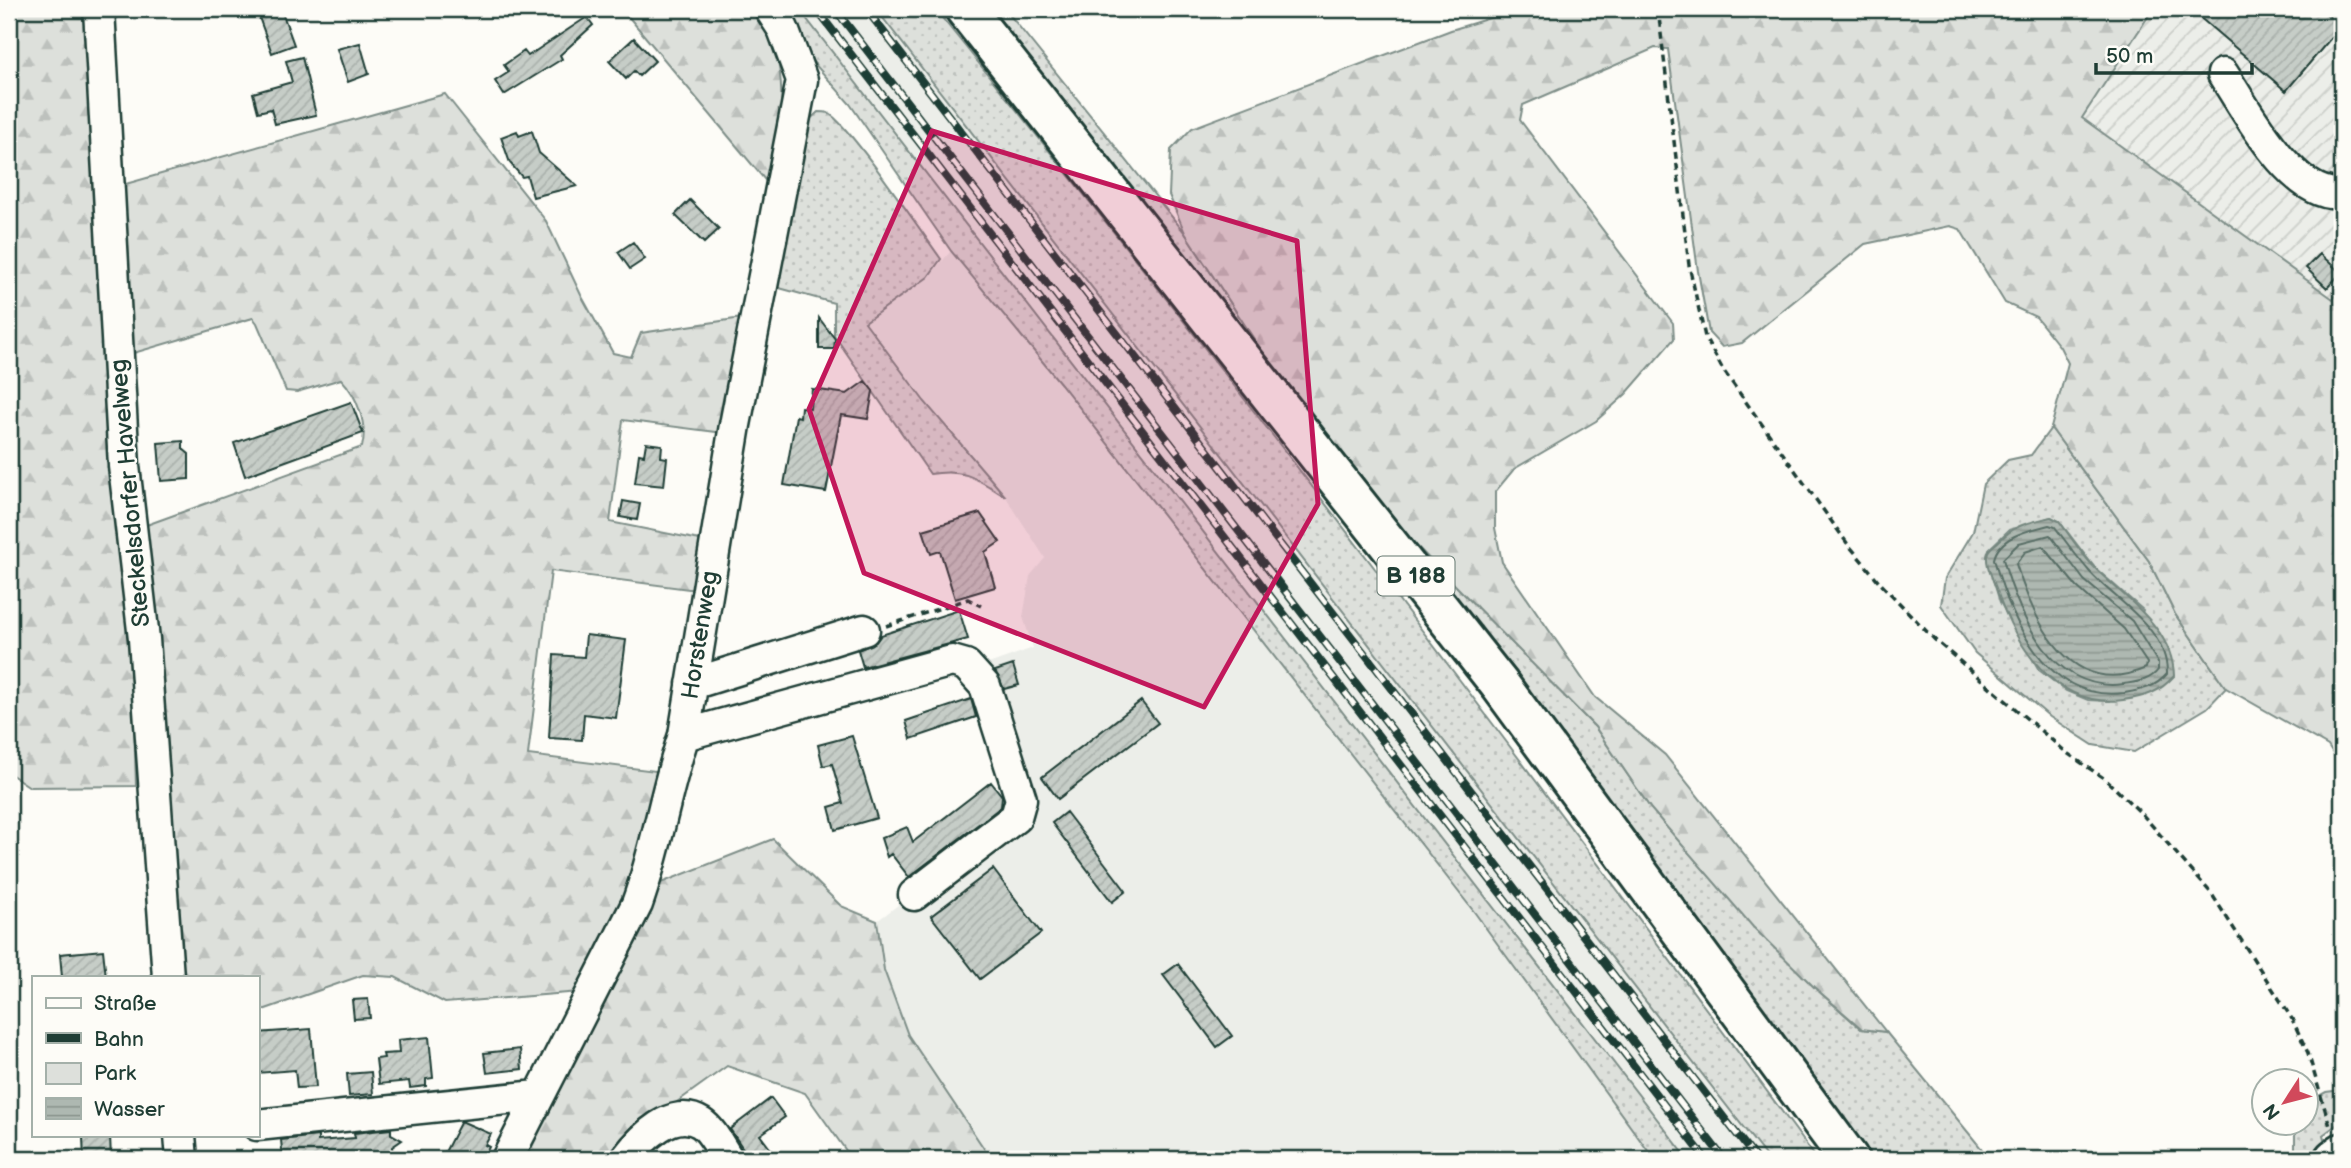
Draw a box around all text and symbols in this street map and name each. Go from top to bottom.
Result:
scale bar [2096,32,2251,76]
text: 50 m [2106,44,2153,69]
street label: Steckelsdorfer Havelweg [104,358,156,628]
road number: B 188 [1378,556,1454,596]
street label: Horstenweg [676,569,724,701]
legend [32,976,259,1136]
text: Straße [94,991,156,1016]
text: Bahn [94,1027,144,1052]
text: Park [94,1061,137,1086]
north arrow [2250,1066,2320,1136]
text: Wasser [94,1097,165,1122]
text: N [2259,1099,2286,1124]

